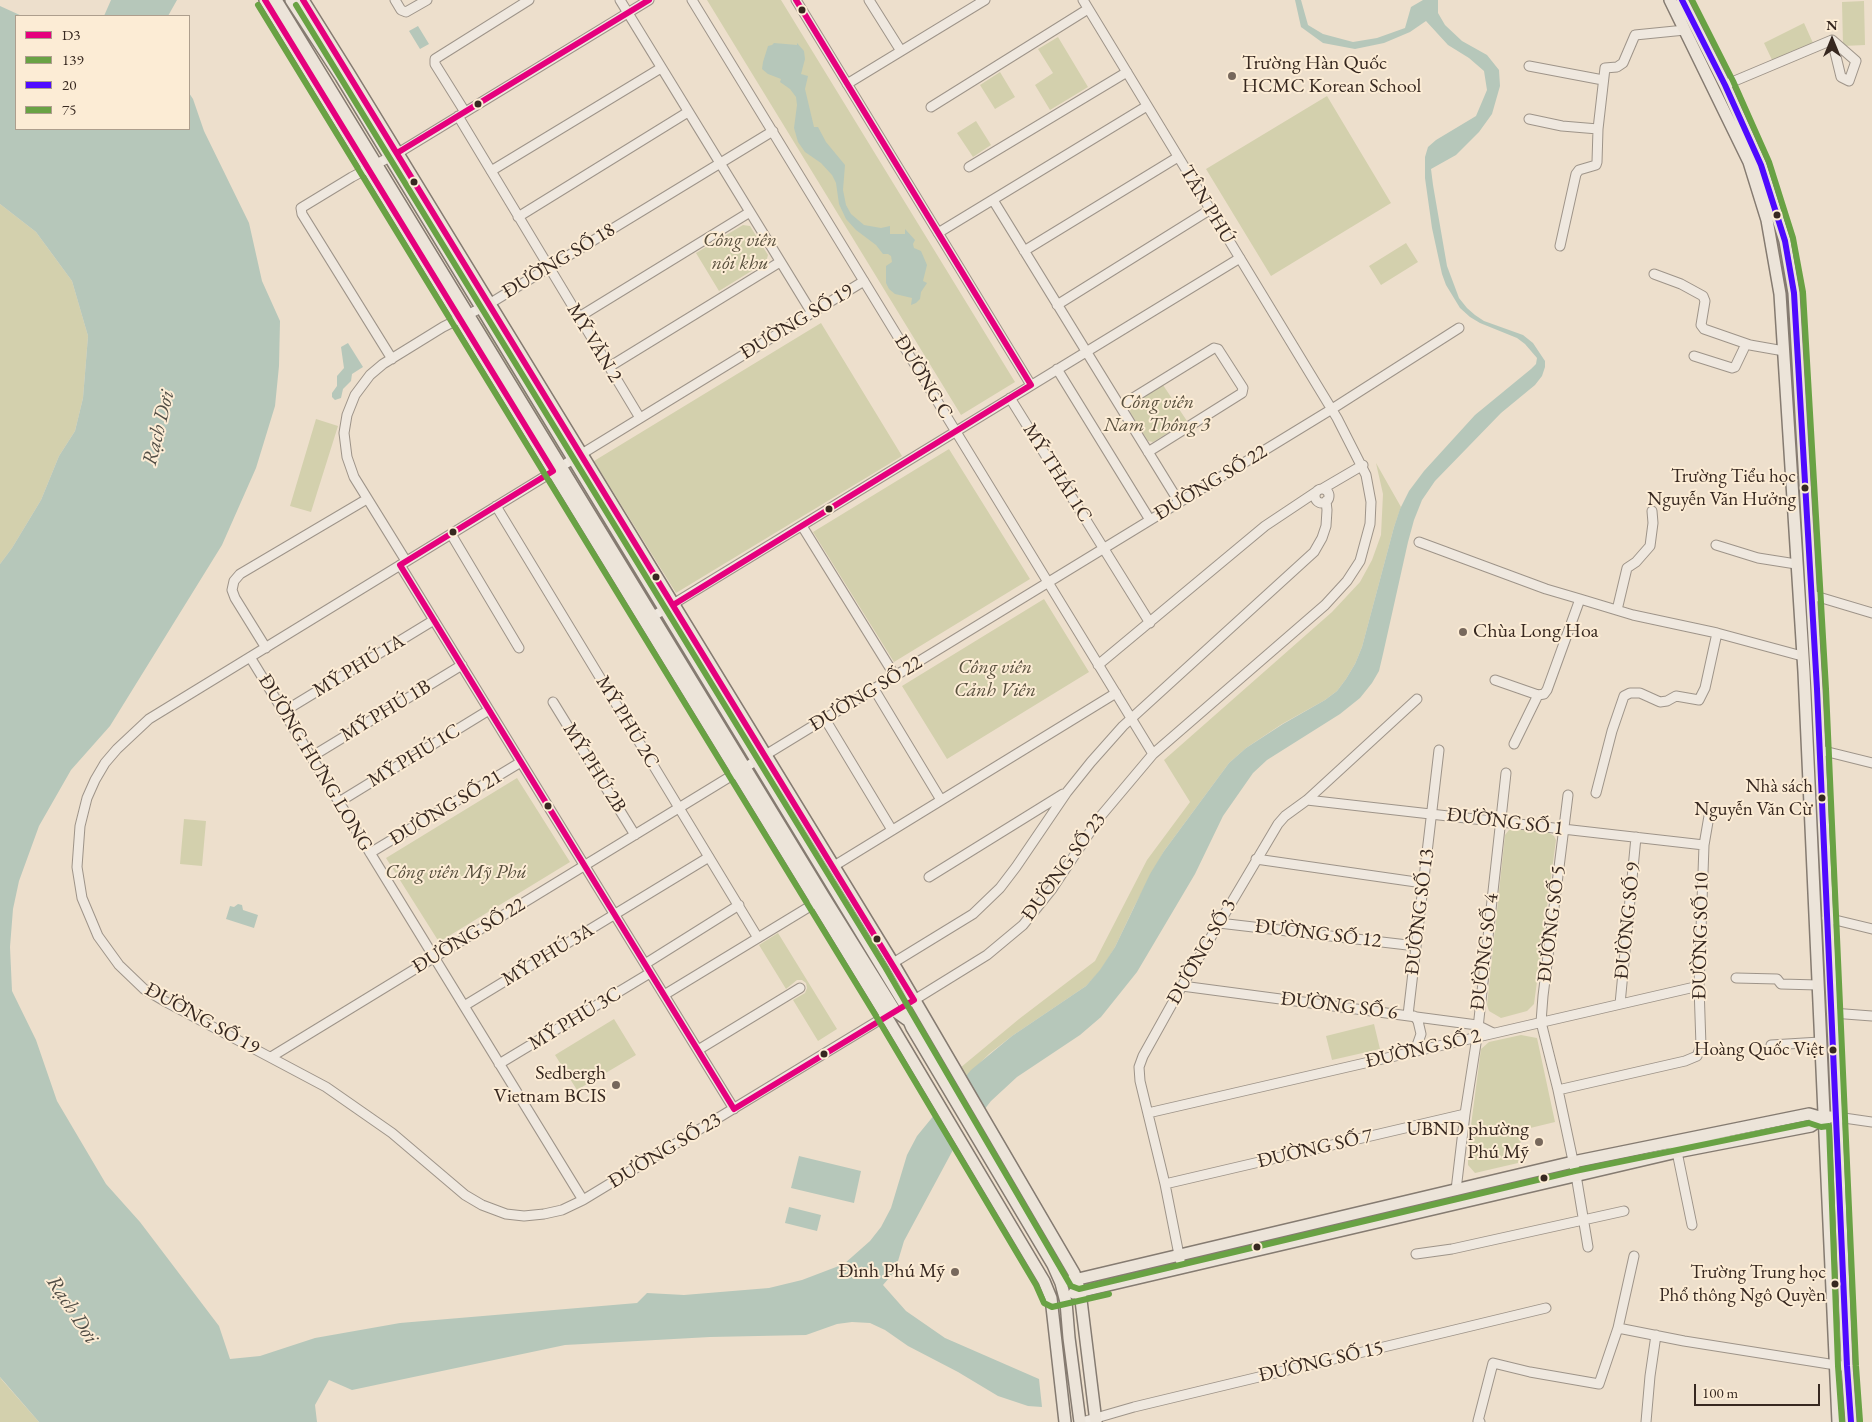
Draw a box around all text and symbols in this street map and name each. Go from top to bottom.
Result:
unlabelled marker [797,5,807,15]
legend [15,15,190,130]
north arrow [1807,15,1857,65]
text: N [1826,16,1838,34]
text: D3 [62,25,81,44]
text: 139 [62,50,84,69]
place label: Trường Hàn Quốc HCMC Korean School [1242,52,1421,99]
marker: Trường Hàn Quốc HCMC Korean School [1226,70,1238,82]
text: 20 [62,75,76,94]
unlabelled marker [473,99,483,109]
text: 75 [62,100,76,119]
street label: TÂN PHÚ [1174,161,1240,249]
unlabelled marker [409,177,419,187]
unlabelled marker [1772,210,1782,220]
street label: ĐƯỜNG SỐ 18 [498,218,620,304]
park label: Công viên nội khu [703,229,777,276]
street label: ĐƯỜNG SỐ 19 [736,279,858,365]
street label: MỸ VĂN 2 [561,299,627,387]
street label: ĐƯỜNG C [889,331,957,423]
water label: Rạch Dơi [137,388,181,468]
park label: Công viên Nam Thông 3 [1104,391,1210,438]
street label: MỸ THÁI 1C [1017,419,1097,527]
street label: ĐƯỜNG SỐ 22 [1150,440,1272,526]
place label: Trường Tiểu học Nguyễn Văn Hưởng [1647,466,1796,510]
marker: Trường Tiểu học Nguyễn Văn Hưởng [1800,483,1810,493]
unlabelled marker [824,504,834,514]
unlabelled marker [448,527,458,537]
unlabelled marker [651,572,661,582]
place label: Chùa Long Hoa [1473,620,1599,644]
marker: Chùa Long Hoa [1457,626,1469,638]
street label: MỸ PHÚ 1A [309,629,409,703]
street label: ĐƯỜNG SỐ 22 [805,651,927,737]
park label: Công viên Cảnh Viên [954,656,1036,703]
street label: ĐƯỜNG HƯNG LONG [253,670,377,856]
street label: MỸ PHÚ 2C [590,672,664,772]
street label: MỸ PHÚ 1B [337,675,435,747]
street label: MỸ PHÚ 1C [364,719,464,793]
street label: MỸ PHÚ 2B [557,719,631,817]
street label: ĐƯỜNG SỐ 21 [385,765,507,851]
place label: Nhà sách Nguyễn Văn Cừ [1694,776,1813,820]
marker: Nhà sách Nguyễn Văn Cừ [1817,793,1827,803]
unlabelled marker [543,801,553,811]
street label: ĐƯỜNG SỐ 1 [1445,803,1565,841]
street label: ĐƯỜNG SỐ 23 [1017,808,1111,926]
street label: ĐƯỜNG SỐ 13 [1400,847,1440,977]
park label: Công viên Mỹ Phú [385,861,527,885]
street label: ĐƯỜNG SỐ 9 [1610,861,1646,981]
street label: ĐƯỜNG SỐ 5 [1533,864,1571,984]
street label: ĐƯỜNG SỐ 10 [1688,872,1714,1000]
street label: ĐƯỜNG SỐ 4 [1466,892,1504,1012]
street label: ĐƯỜNG SỐ 22 [408,893,530,979]
street label: ĐƯỜNG SỐ 3 [1162,895,1242,1009]
street label: ĐƯỜNG SỐ 12 [1253,914,1383,954]
street label: MỸ PHÚ 3A [498,918,598,992]
unlabelled marker [872,934,882,944]
street label: ĐƯỜNG SỐ 19 [141,978,263,1060]
street label: MỸ PHÚ 3C [525,982,625,1056]
street label: ĐƯỜNG SỐ 6 [1279,987,1399,1025]
street label: ĐƯỜNG SỐ 2 [1363,1024,1483,1074]
place label: Hoàng Quốc Việt [1694,1039,1824,1061]
marker: Hoàng Quốc Việt [1828,1045,1838,1055]
unlabelled marker [819,1049,829,1059]
place label: Sedbergh Vietnam BCIS [494,1062,606,1109]
marker: Sedbergh Vietnam BCIS [610,1079,622,1091]
street label: ĐƯỜNG SỐ 23 [604,1108,726,1194]
place label: UBND phường Phú Mỹ [1407,1118,1529,1165]
street label: ĐƯỜNG SỐ 7 [1255,1124,1375,1174]
marker: UBND phường Phú Mỹ [1533,1136,1545,1148]
unlabelled marker [1539,1173,1549,1183]
unlabelled marker [1252,1242,1262,1252]
place label: Đình Phú Mỹ [838,1260,945,1284]
place label: Trường Trung học Phổ thông Ngô Quyền [1659,1262,1826,1306]
marker: Đình Phú Mỹ [949,1266,961,1278]
water label: Rạch Dơi [41,1271,103,1349]
marker: Trường Trung học Phổ thông Ngô Quyền [1830,1279,1840,1289]
street label: ĐƯỜNG SỐ 15 [1256,1336,1386,1388]
scale bar [1697,1374,1823,1406]
text: 100 m [1702,1383,1738,1402]

